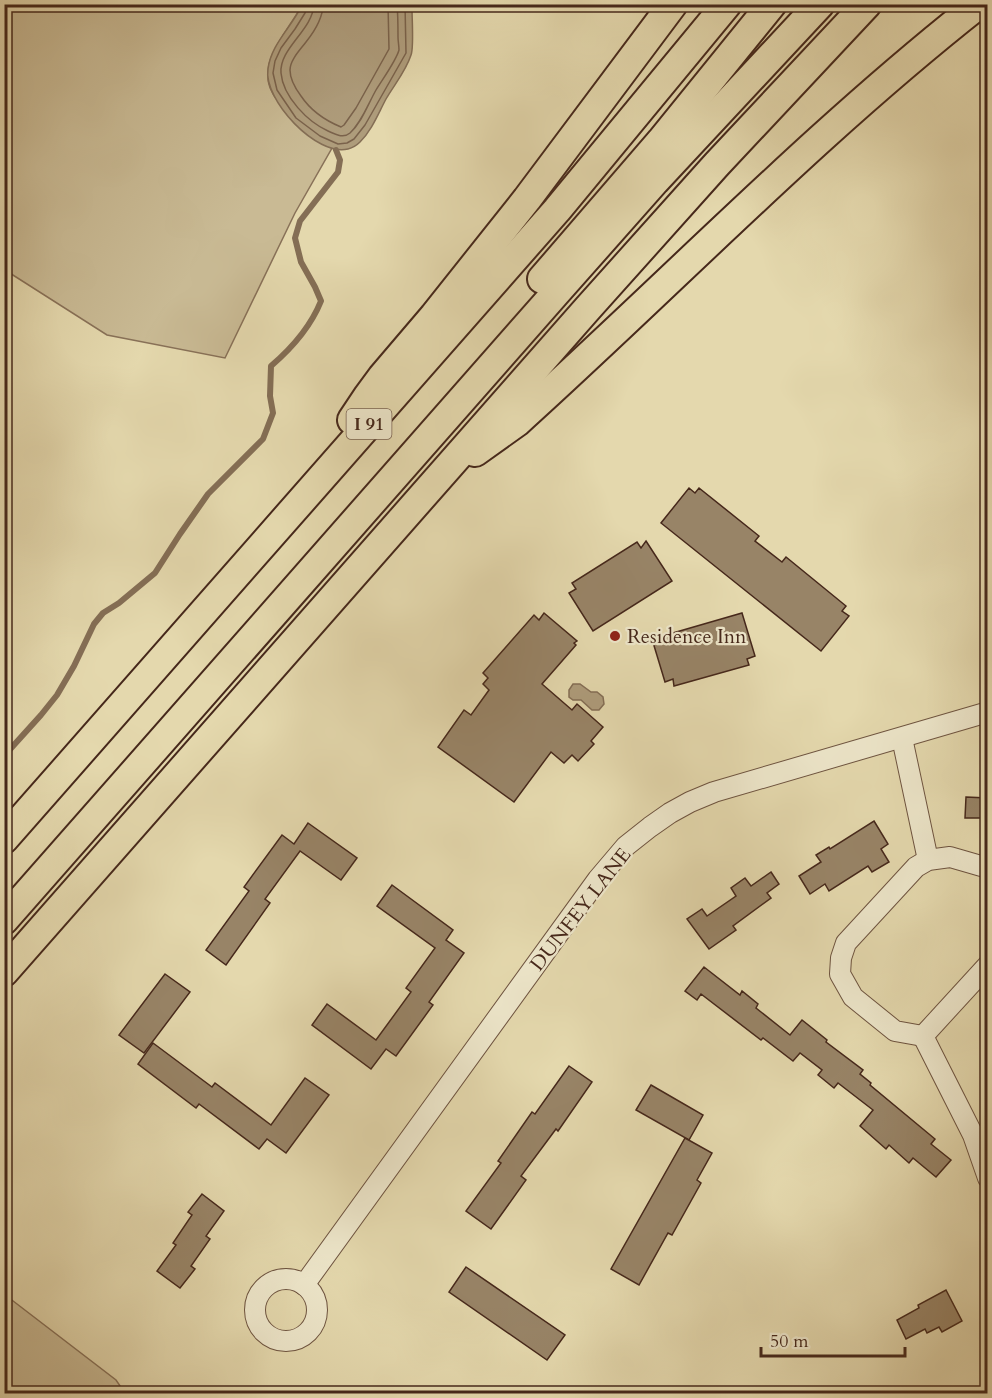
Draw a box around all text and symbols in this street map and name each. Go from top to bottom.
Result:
road number: I 91 [346,409,392,439]
place label: Residence Inn [627,623,747,650]
marker: Residence Inn [608,629,622,643]
street label: DUNFEY LANE [524,842,637,976]
scale bar [761,1320,905,1358]
text: 50 m [770,1329,809,1354]

